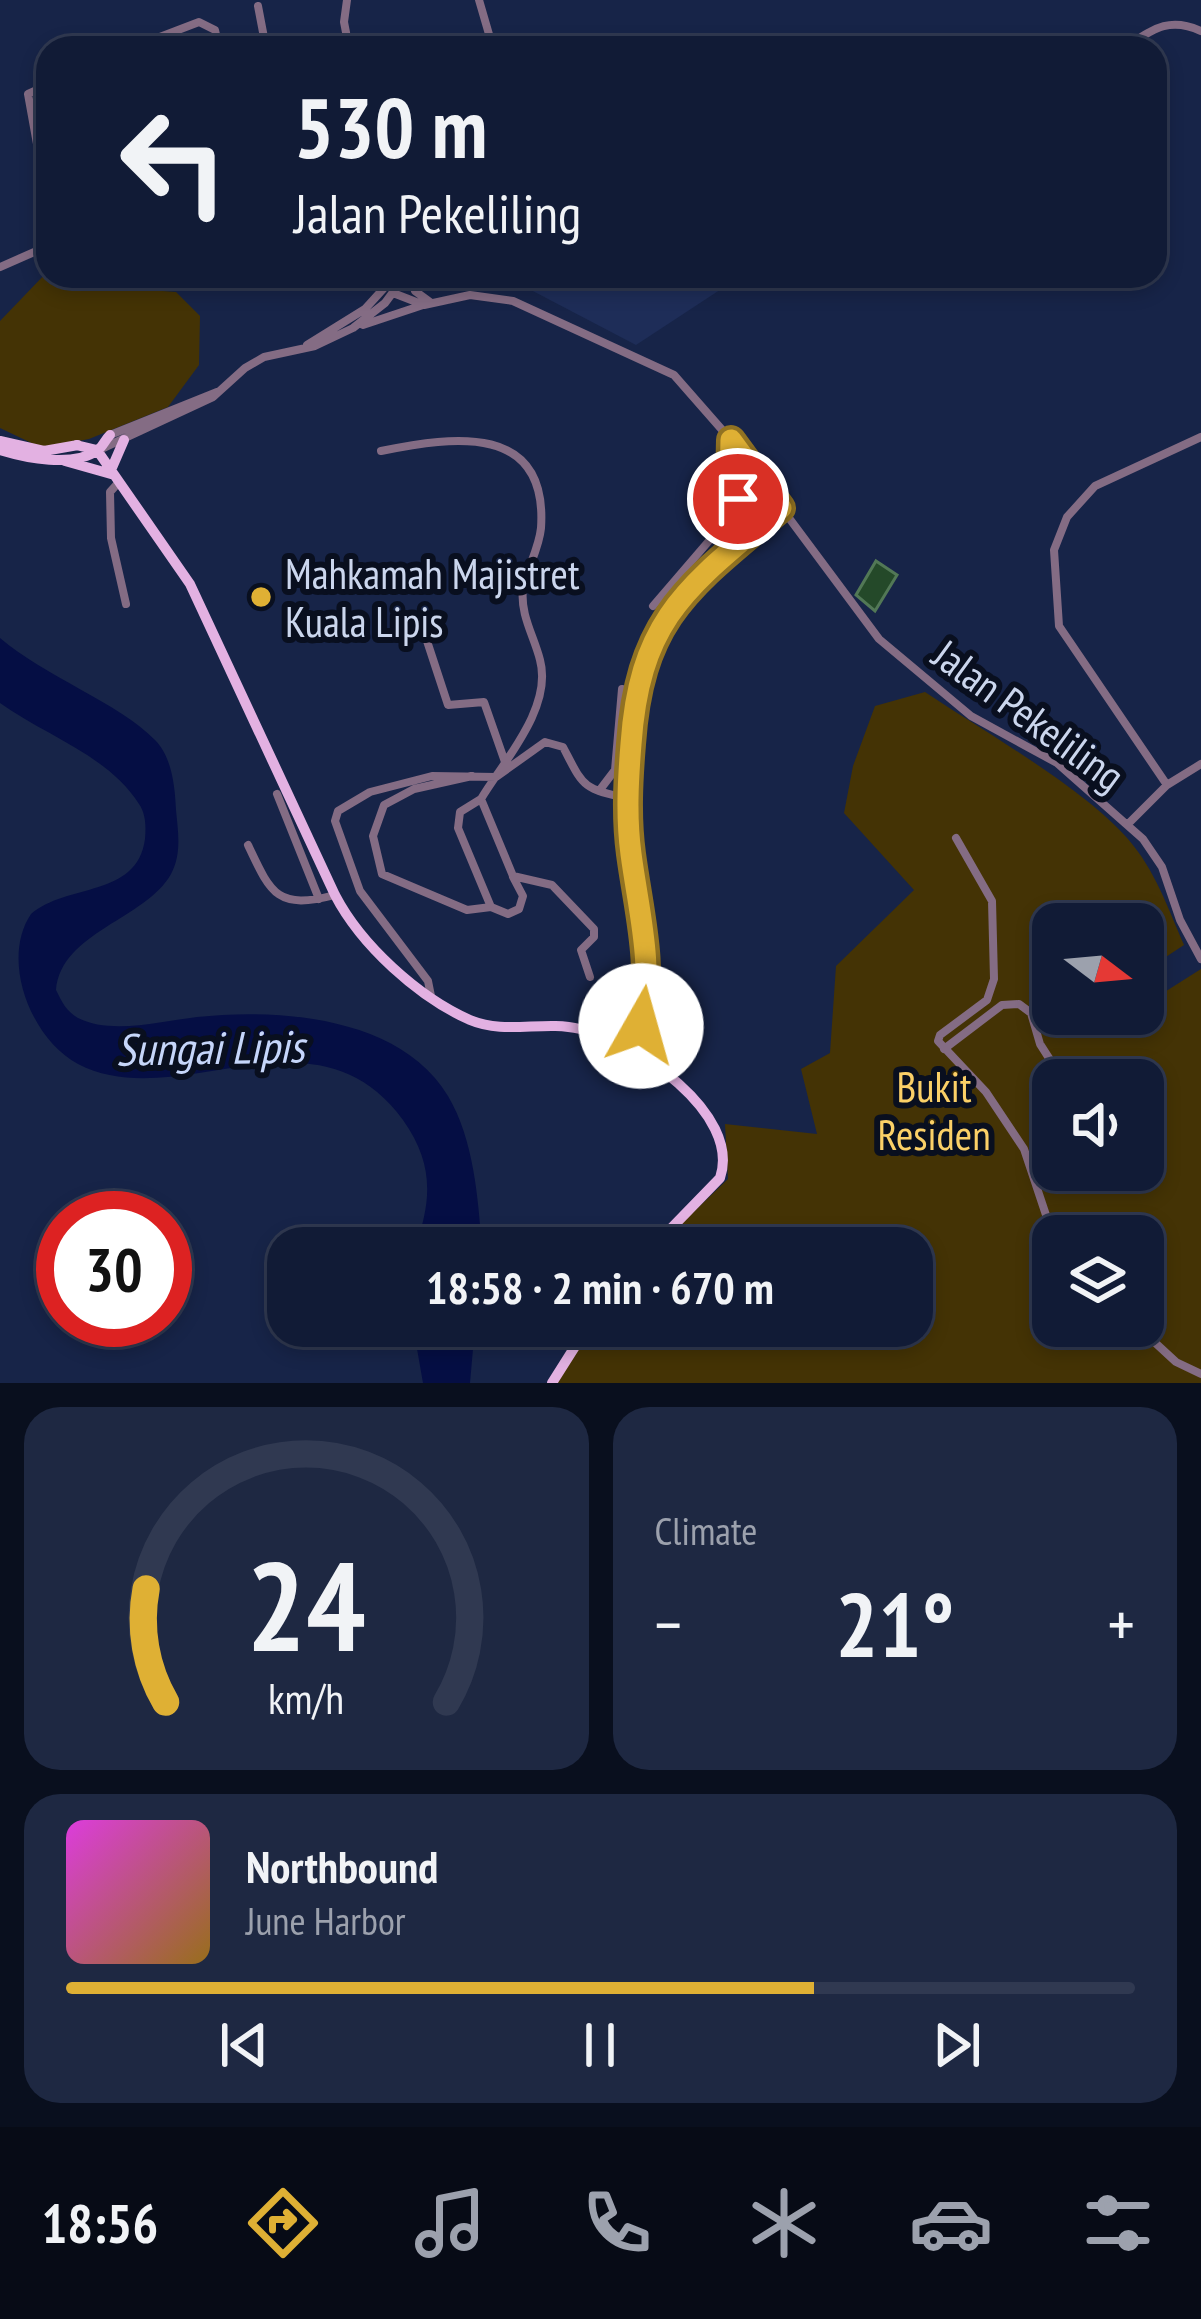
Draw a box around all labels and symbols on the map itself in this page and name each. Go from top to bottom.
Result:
pin [687,448,789,550]
place label: Mahkamah Majistret Kuala Lipis [285,546,580,649]
marker: Mahkamah Majistret Kuala Lipis [248,584,274,610]
street label: Jalan Pekeliling [921,626,1136,803]
north arrow [1032,903,1164,1035]
position arrow [578,963,704,1089]
water label: Sungai Lipis [115,1016,308,1078]
park label: Bukit Residen [877,1059,991,1162]
speed limit sign: 30 [36,1191,192,1347]

